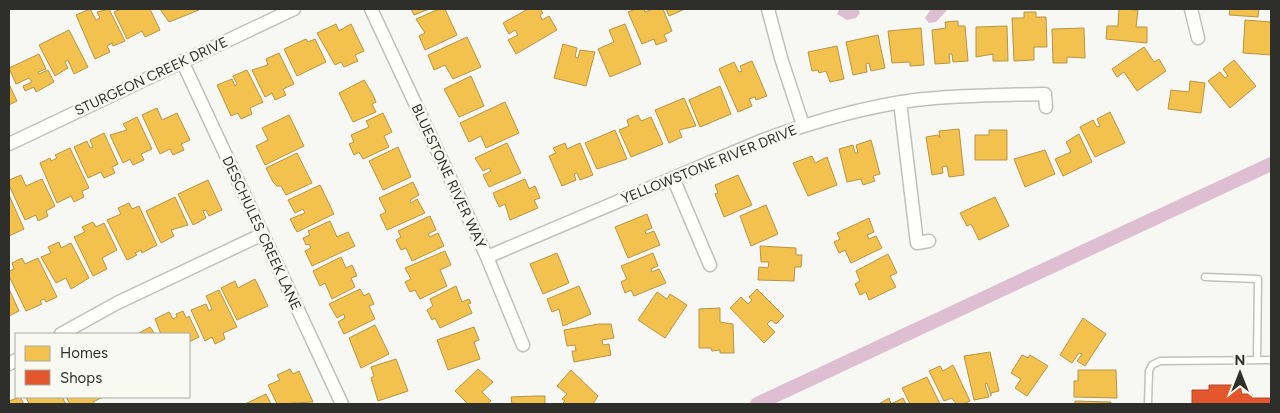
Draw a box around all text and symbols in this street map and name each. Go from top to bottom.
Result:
street label: STURGEON CREEK DRIVE [72,34,230,119]
street label: BLUESTONE RIVER WAY [408,101,490,252]
street label: YELLOWSTONE RIVER DRIVE [619,121,800,208]
street label: DESCHULES CREEK LANE [218,154,305,313]
legend [15,333,190,398]
text: Homes [60,344,108,362]
north arrow [1215,348,1265,398]
text: N [1235,352,1245,369]
text: Shops [60,369,102,387]

